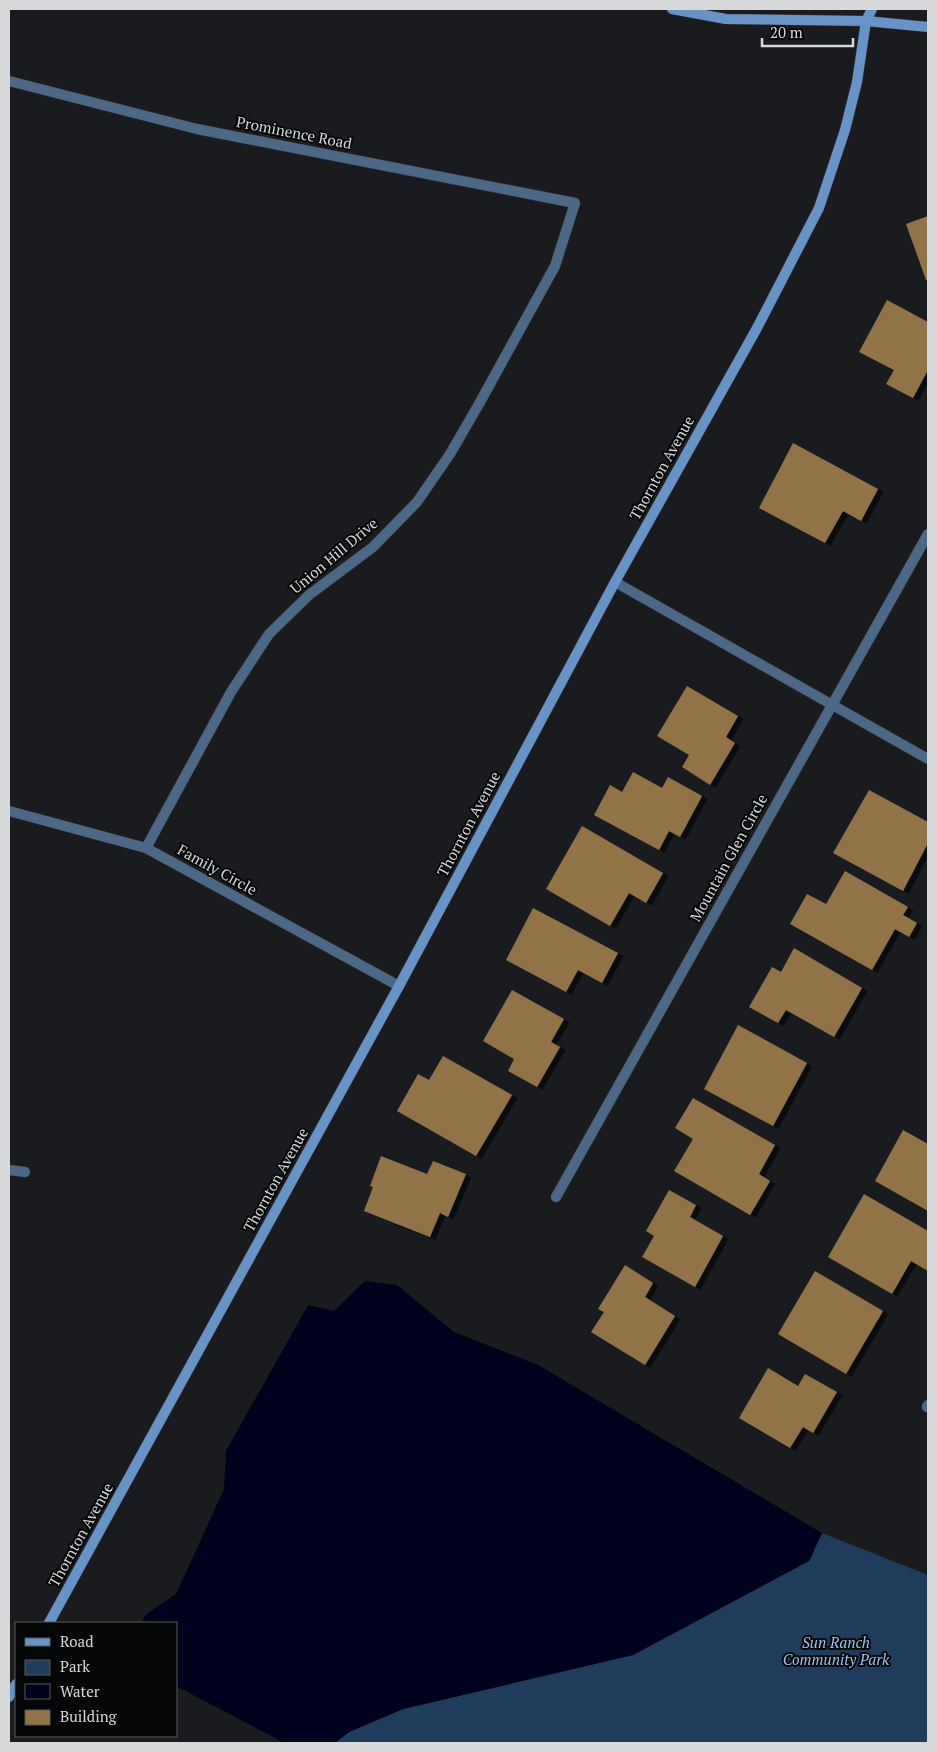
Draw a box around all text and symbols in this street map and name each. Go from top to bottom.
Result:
scale bar [762,15,853,47]
text: 20 m [770,22,803,42]
street label: Prominence Road [235,111,354,153]
street label: Thornton Avenue [624,412,698,523]
street label: Union Hill Drive [285,513,381,598]
street label: Thornton Avenue [432,767,504,880]
street label: Mountain Glen Circle [685,790,772,925]
street label: Family Circle [174,839,261,899]
street label: Thornton Avenue [238,1124,312,1235]
street label: Thornton Avenue [43,1479,117,1590]
legend [15,1622,178,1737]
text: Road [60,1631,93,1651]
park label: Sun Ranch Community Park [783,1632,890,1669]
text: Park [60,1656,90,1676]
text: Water [60,1681,100,1701]
text: Building [60,1706,118,1726]

